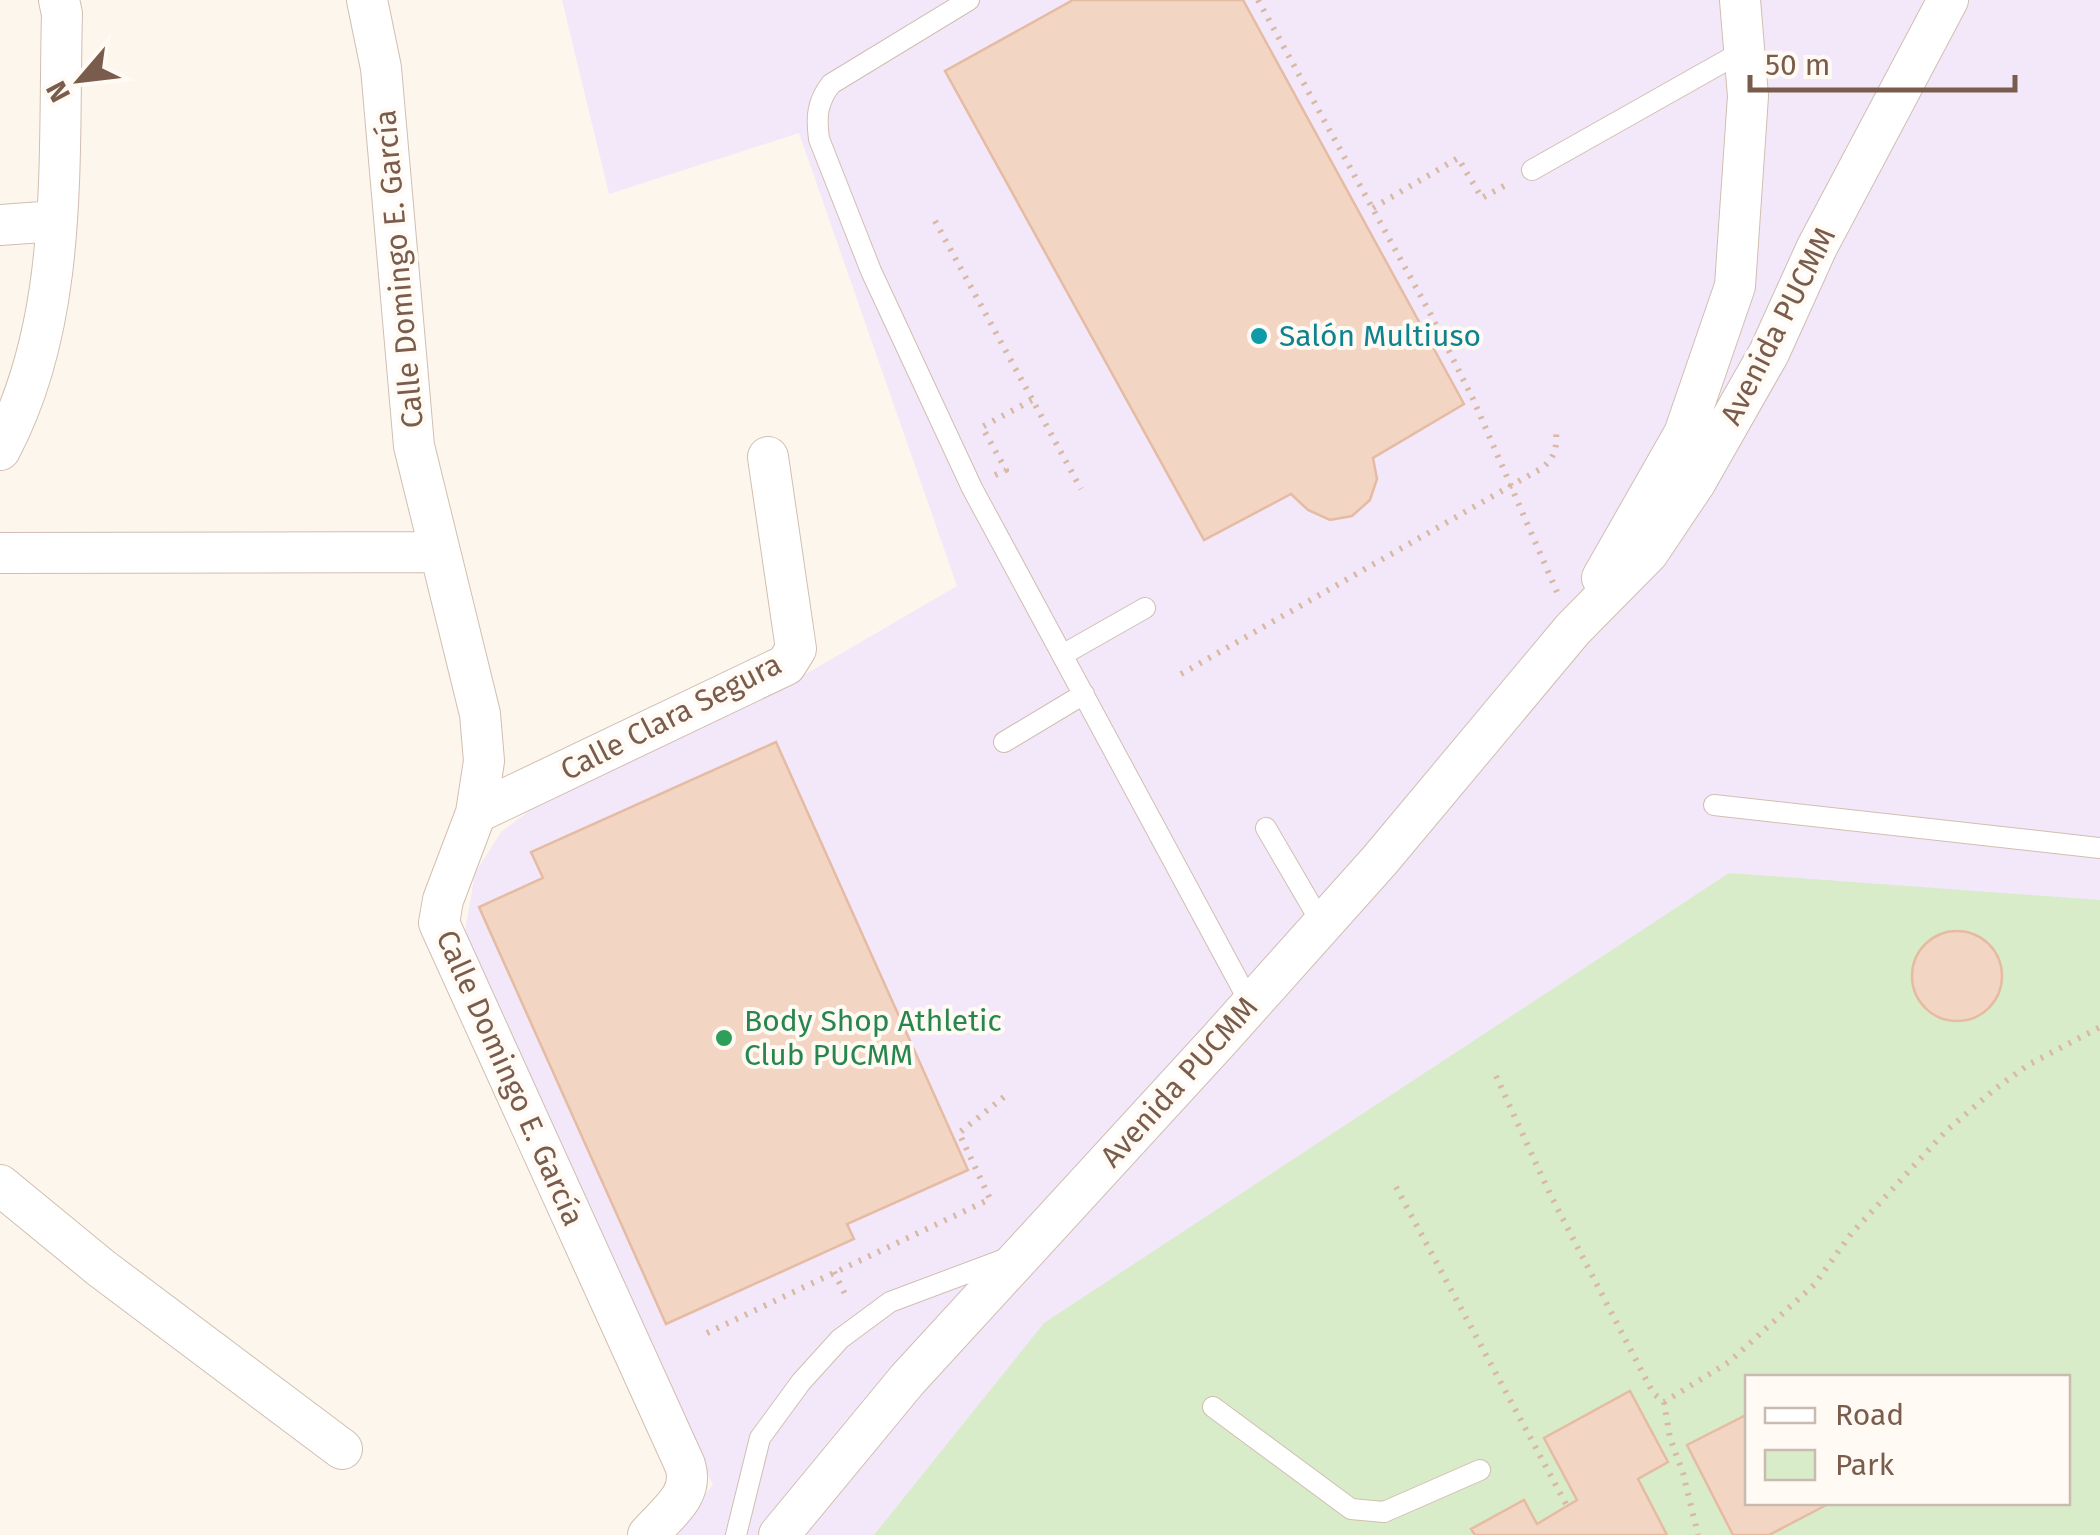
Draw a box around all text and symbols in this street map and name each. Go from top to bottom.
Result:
north arrow [30,30,130,130]
scale bar [1750,30,2015,92]
text: 50 m [1765,47,1830,83]
text: N [39,76,77,107]
street label: Calle Domingo E. García [367,108,431,430]
street label: Avenida PUCMM [1713,221,1843,431]
place label: Salón Multiuso [1279,318,1481,354]
marker: Salón Multiuso [1248,325,1270,347]
street label: Calle Clara Segura [555,646,787,788]
street label: Calle Domingo E. García [429,925,591,1231]
street label: Avenida PUCMM [1093,989,1265,1175]
place label: Body Shop Athletic Club PUCMM [744,1003,1002,1073]
marker: Body Shop Athletic Club PUCMM [713,1027,735,1049]
legend [1745,1375,2070,1505]
text: Road [1835,1397,1904,1433]
text: Park [1835,1447,1895,1483]

